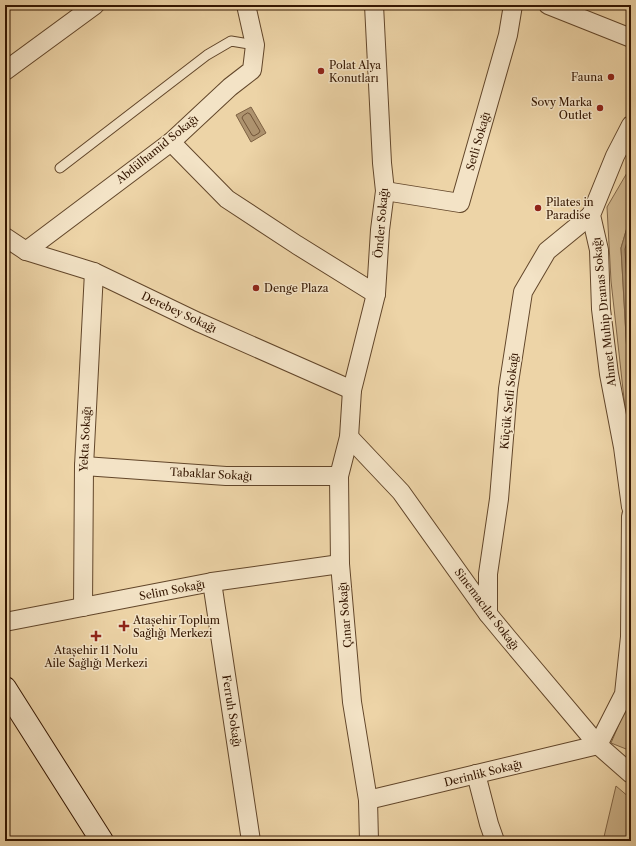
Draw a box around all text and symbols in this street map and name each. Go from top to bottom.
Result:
place label: Polat Alya Konutları [329,58,381,85]
marker: Polat Alya Konutları [316,66,326,76]
place label: Fauna [571,70,603,84]
marker: Fauna [606,72,616,82]
place label: Sovy Marka Outlet [531,95,592,122]
marker: Sovy Marka Outlet [595,103,605,113]
street label: Setli Sokağı [463,109,493,172]
street label: Abdülhamid Sokağı [112,111,201,187]
street label: Önder Sokağı [370,187,391,259]
place label: Pilates in Paradise [546,195,594,222]
marker: Pilates in Paradise [533,203,543,213]
street label: Ahmet Muhip Dranas Sokağı [589,236,619,388]
place label: Denge Plaza [264,281,329,295]
marker: Denge Plaza [251,283,261,293]
street label: Derebey Sokağı [139,288,219,336]
street label: Küçük Setli Sokağı [497,351,521,450]
street label: Yekta Sokağı [76,405,94,473]
street label: Tabaklar Sokağı [169,465,253,483]
street label: Sinemacılar Sokağı [452,565,523,653]
street label: Selim Sokağı [138,577,207,603]
street label: Çınar Sokağı [335,581,355,649]
place label: Ataşehir Toplum Sağlığı Merkezi [132,613,221,640]
marker: Ataşehir Toplum Sağlığı Merkezi [118,620,130,632]
marker: Ataşehir 11 Nolu Aile Sağlığı Merkezi [90,630,102,642]
place label: Ataşehir 11 Nolu Aile Sağlığı Merkezi [43,643,148,670]
street label: Ferruh Sokağı [219,674,245,749]
street label: Derinlik Sokağı [443,756,524,789]

